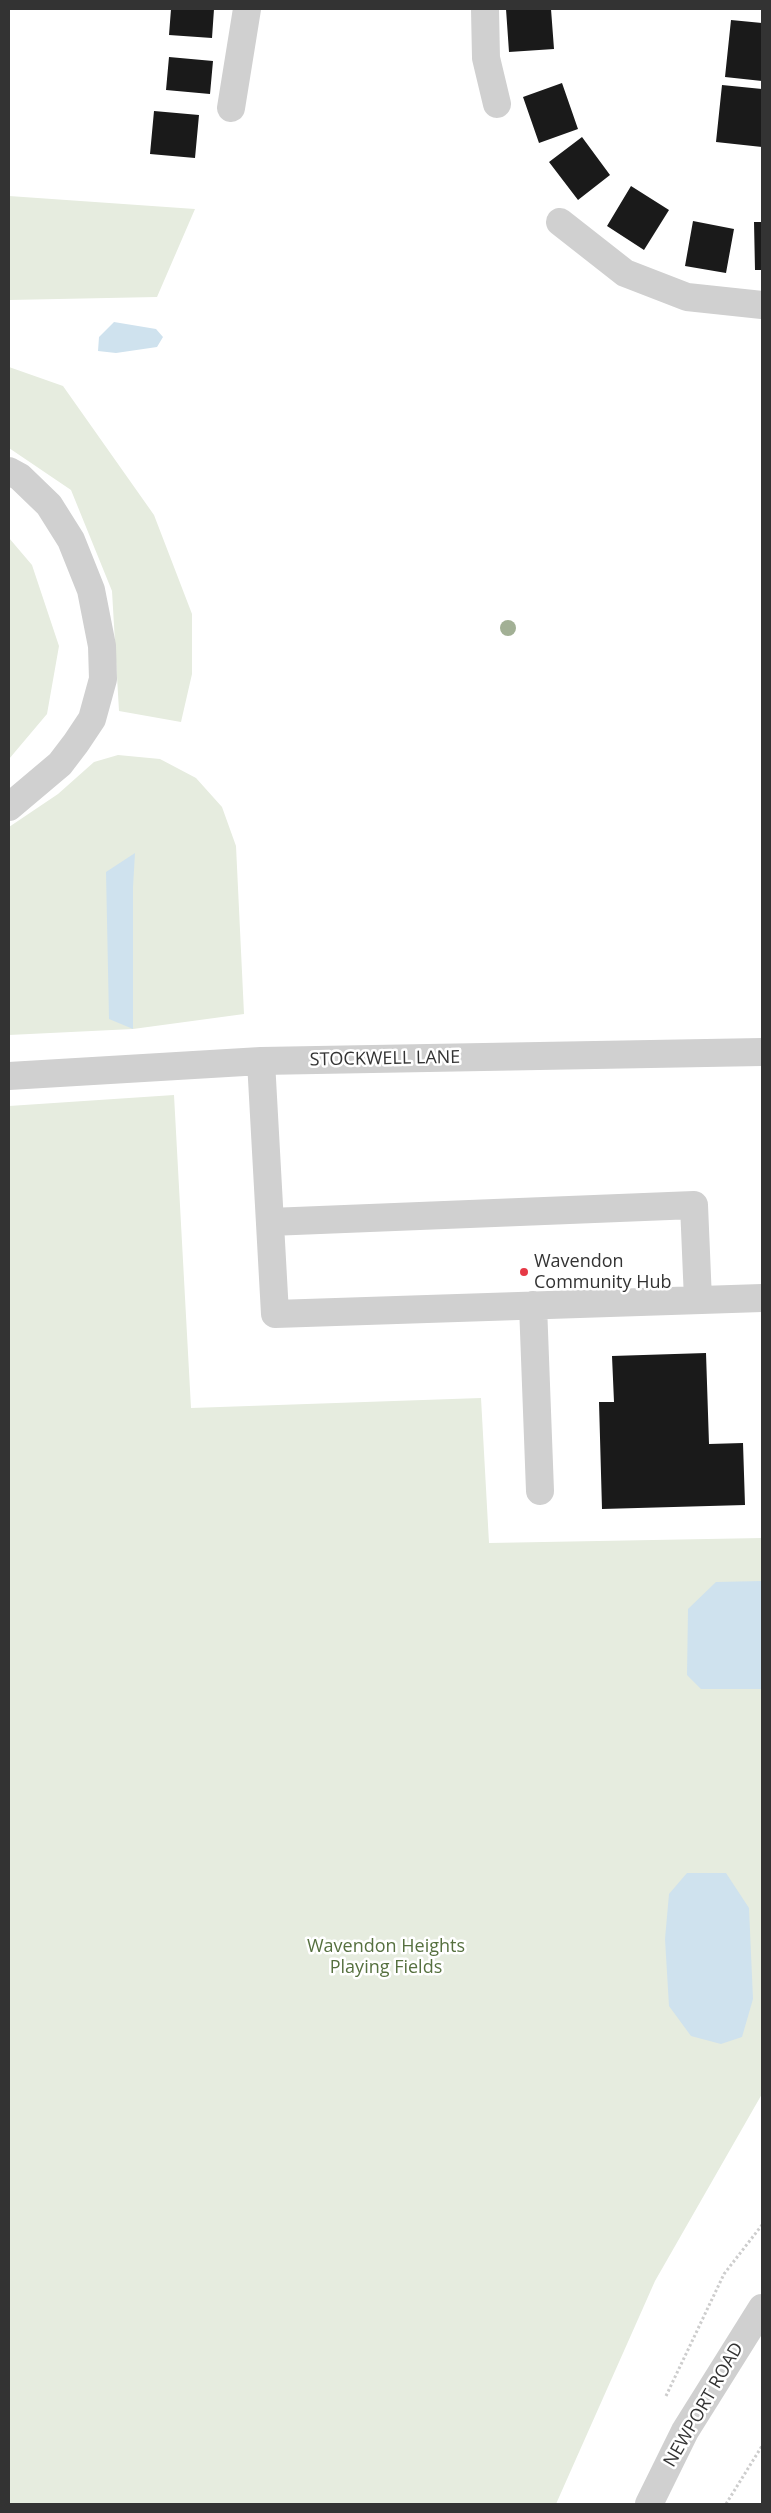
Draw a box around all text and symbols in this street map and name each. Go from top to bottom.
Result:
street label: STOCKWELL LANE [310,1047,460,1071]
place label: Wavendon Community Hub [534,1251,672,1294]
marker: Wavendon Community Hub [518,1266,530,1278]
park label: Wavendon Heights Playing Fields [307,1936,465,1978]
street label: NEWPORT ROAD [660,2339,748,2471]

